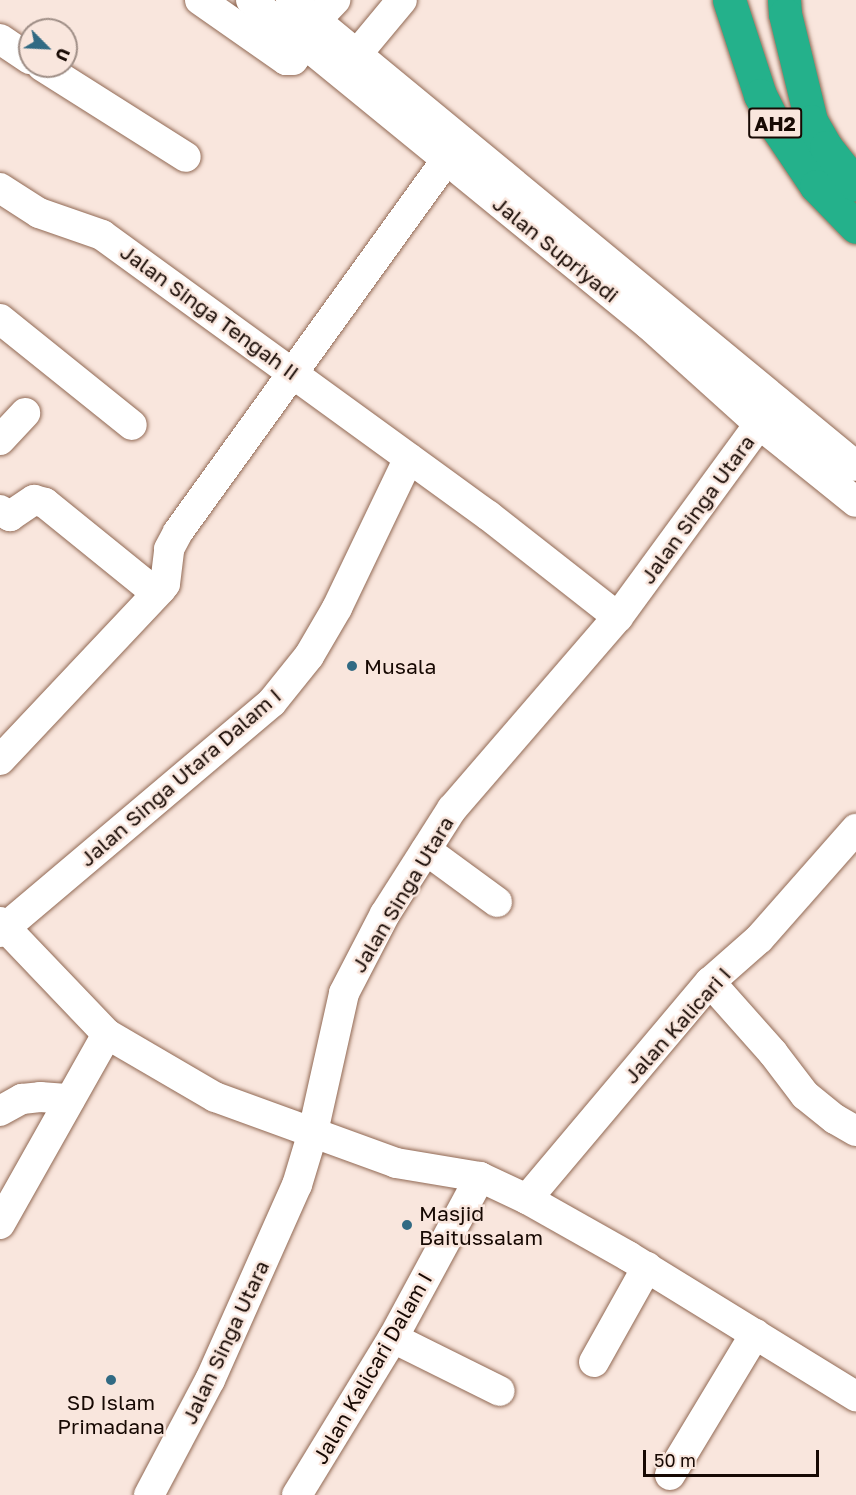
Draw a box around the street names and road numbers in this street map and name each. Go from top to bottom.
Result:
road number: AH2 [748,106,802,140]
street label: Jalan Supriyadi [488,191,624,307]
street label: Jalan Singa Tengah II [116,239,304,385]
street label: Jalan Singa Utara [635,430,759,588]
street label: Jalan Singa Utara Dalam I [74,683,286,871]
street label: Jalan Singa Utara [345,811,459,977]
street label: Jalan Kalicari I [618,962,736,1088]
street label: Jalan Singa Utara [176,1256,274,1428]
street label: Jalan Kalicari Dalam I [307,1268,437,1468]

